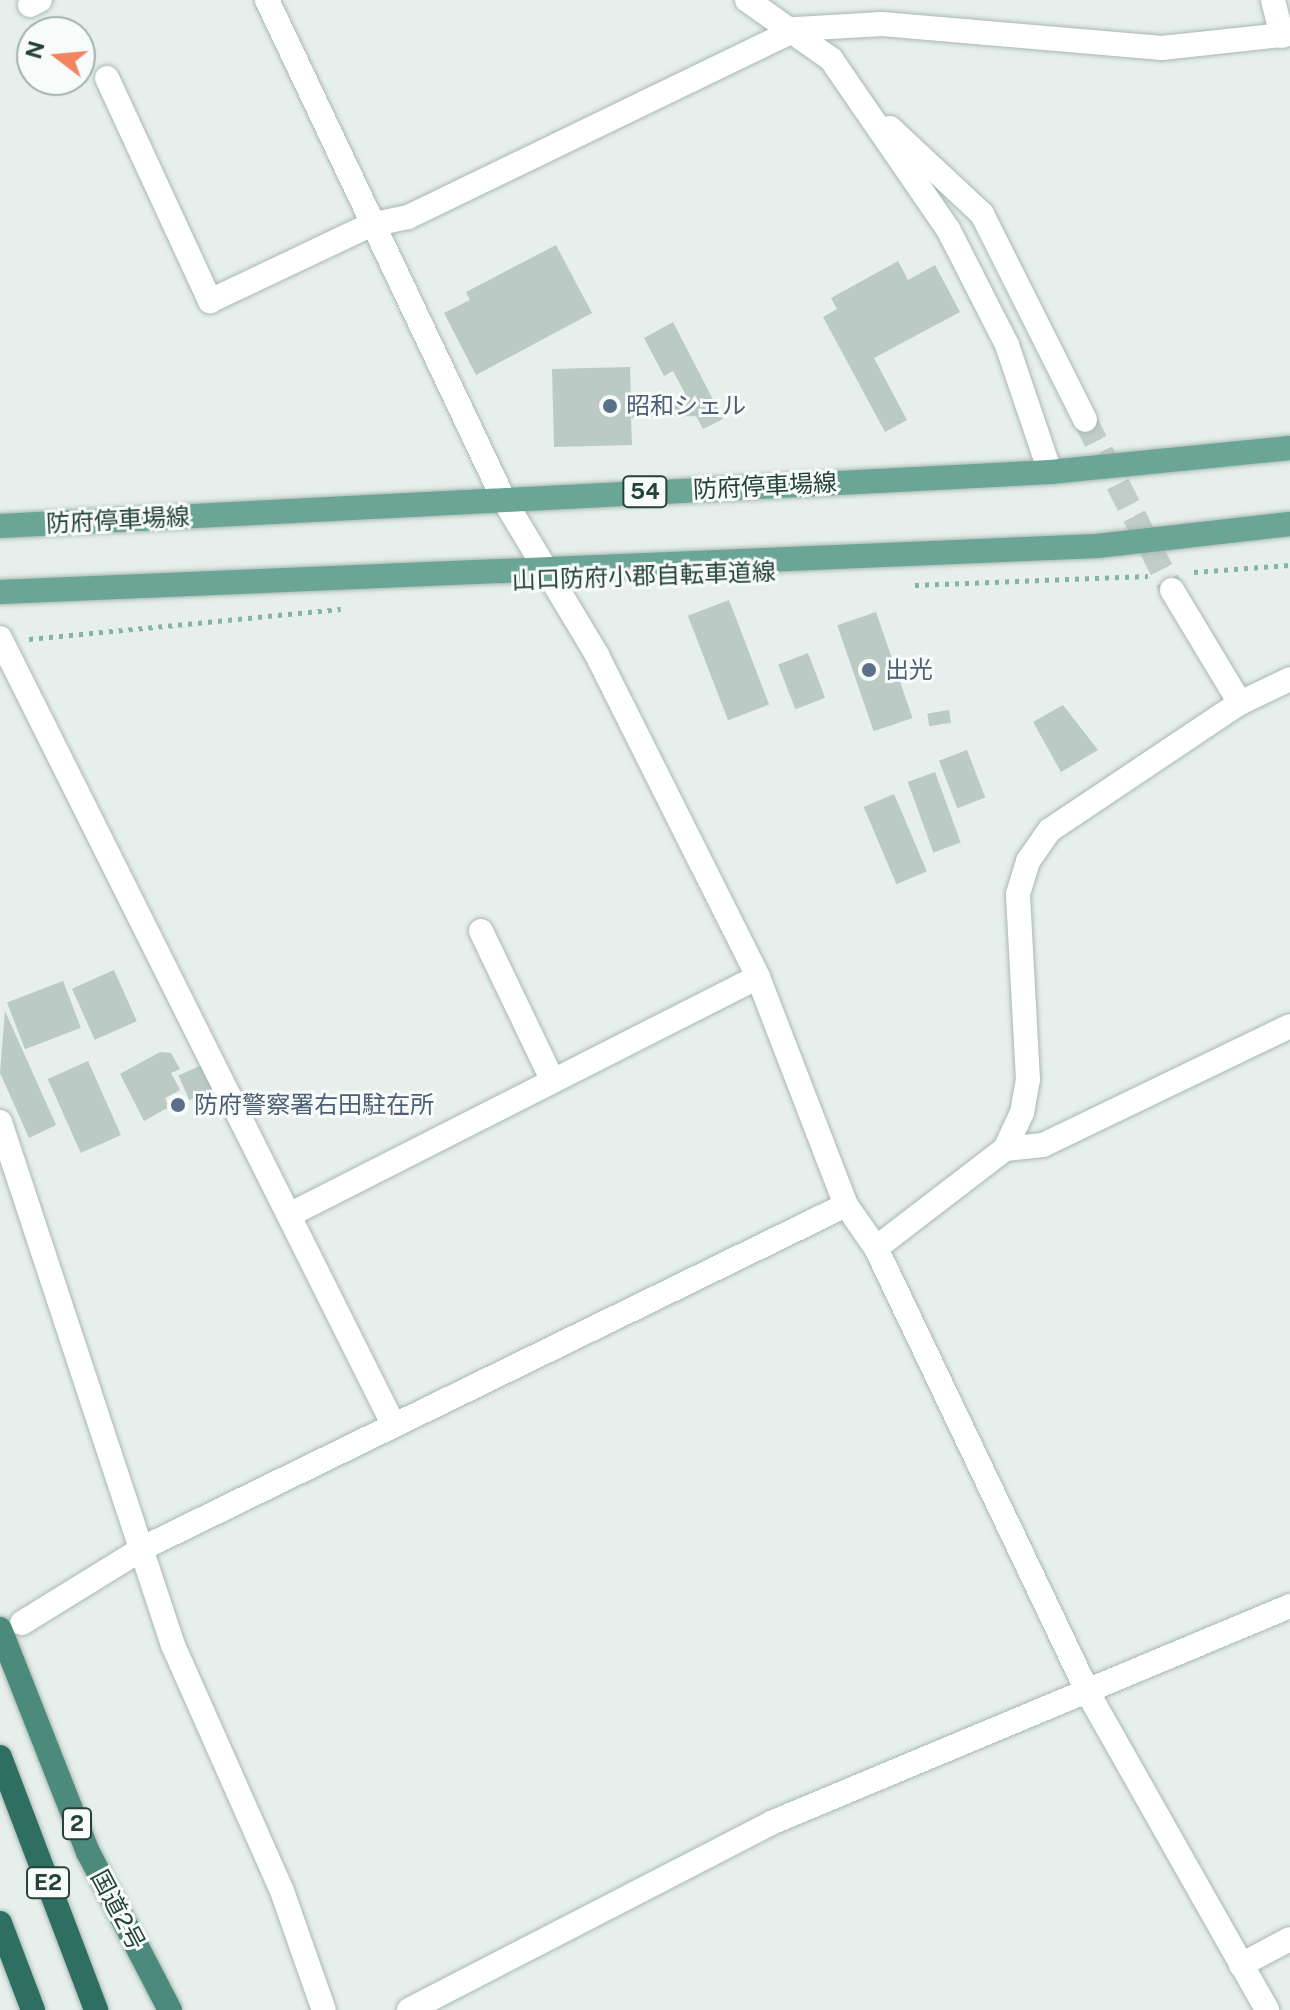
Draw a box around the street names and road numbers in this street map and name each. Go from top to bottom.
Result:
street label: 防府停車場線 [692,468,838,504]
road number: 54 [621,474,669,510]
street label: 防府停車場線 [45,502,191,538]
street label: 山口防府小郡自転車道線 [512,557,776,595]
road number: 2 [61,1806,93,1842]
road number: E2 [26,1865,70,1901]
street label: 国道2号 [85,1865,151,1955]

